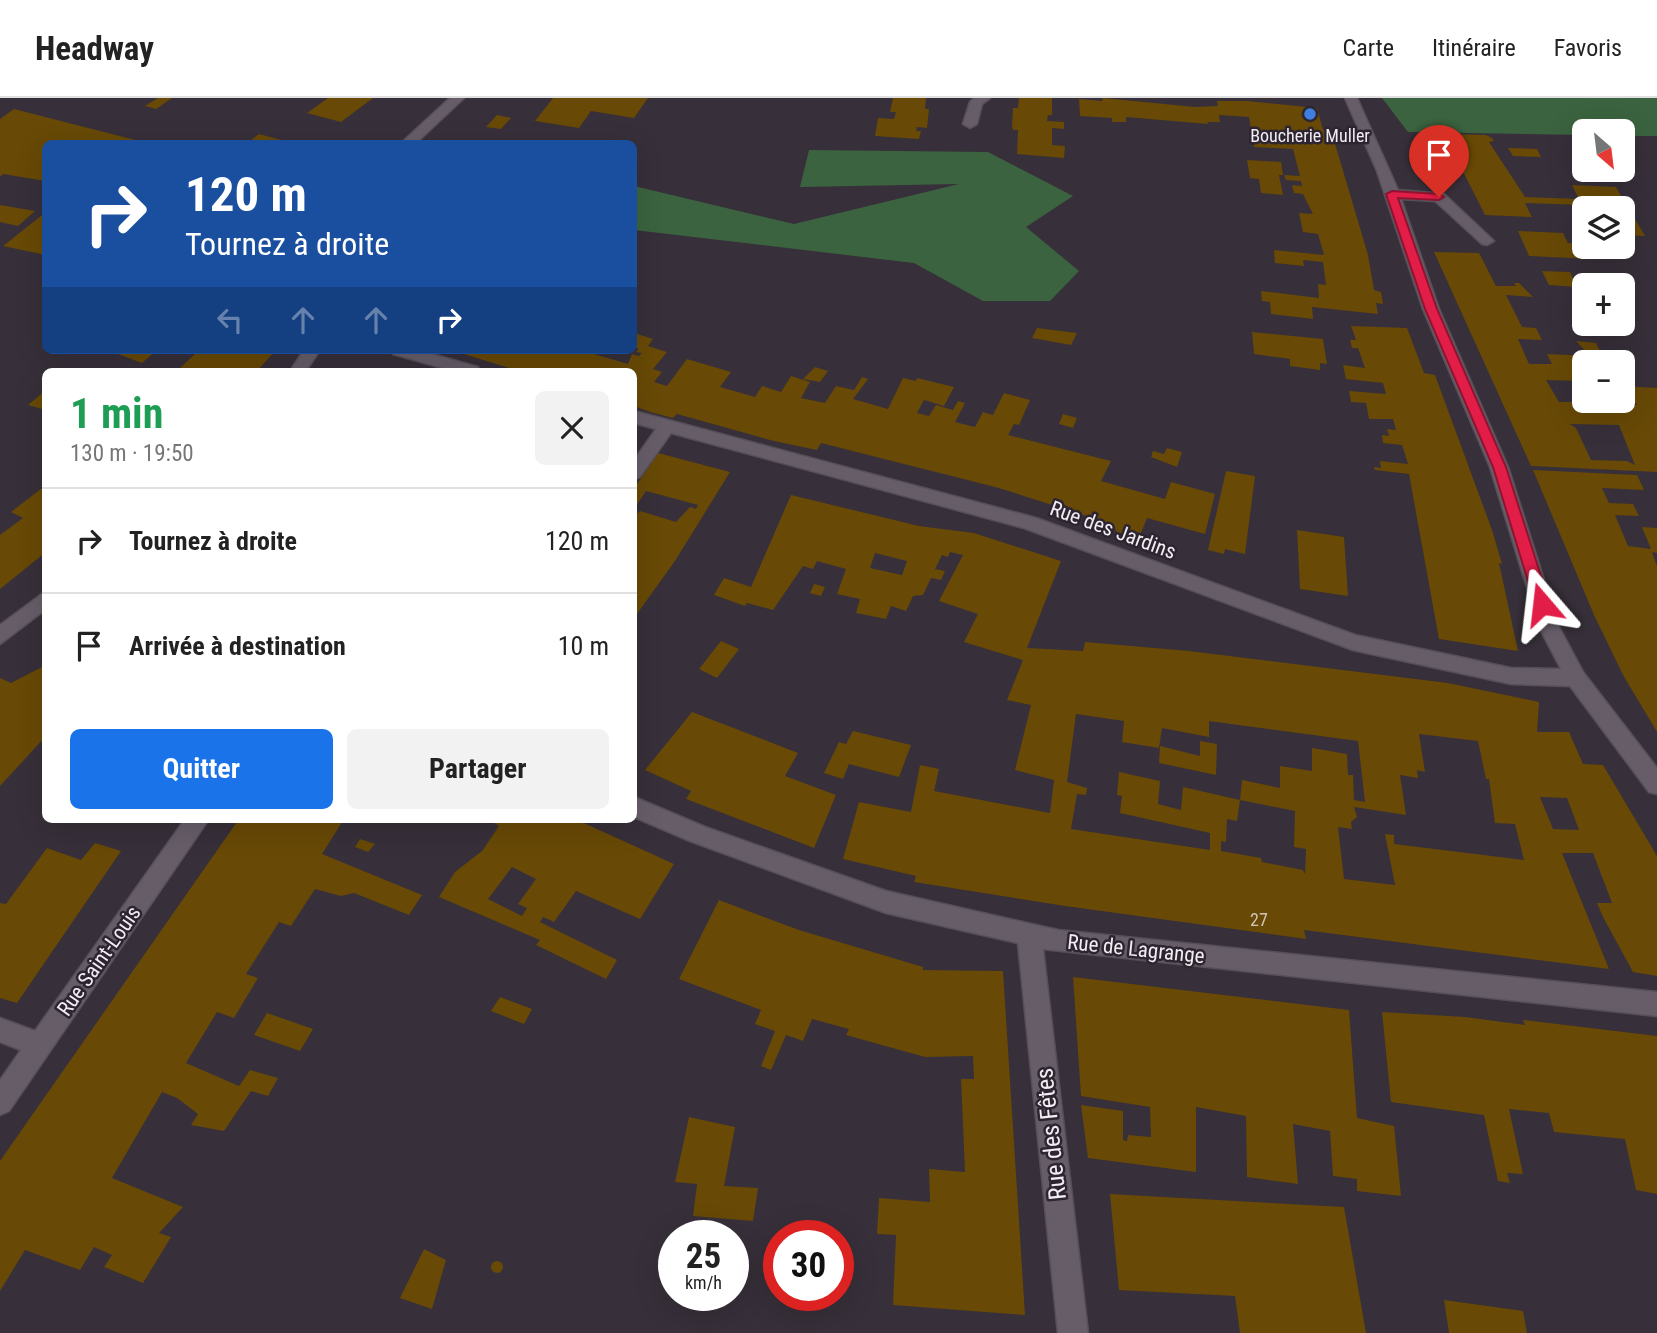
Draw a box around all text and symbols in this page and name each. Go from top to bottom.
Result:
text: Headway [35,29,154,68]
text: Carte [1343,34,1394,62]
text: Itinéraire [1432,34,1516,62]
text: Favoris [1554,34,1622,62]
marker: Boucherie Muller [1302,106,1318,122]
north arrow [1572,119,1634,182]
map controls [1572,119,1635,413]
place label: Boucherie Muller [1250,125,1370,146]
pin [1409,125,1469,197]
icon: arrive [1420,136,1458,174]
text: 120 m [185,166,307,223]
icon: right [70,168,161,259]
button: layers [1572,196,1635,259]
text: Tournez à droite [185,225,389,263]
button: + [1572,273,1635,336]
icon: left [211,301,249,339]
icon: ahead [284,301,322,339]
icon: ahead [357,301,395,339]
icon: right [430,301,468,339]
button: − [1572,350,1635,413]
text: 1 min [70,389,163,438]
button: close [535,391,609,465]
text: 130 m · 19:50 [70,440,194,467]
street label: Rue des Jardins [1047,496,1179,564]
icon: right [70,522,108,560]
text: Tournez à droite [129,526,297,556]
text: 120 m [545,526,609,556]
position arrow [1505,567,1579,641]
icon: arrive [70,627,108,665]
text: Arrivée à destination [129,631,346,661]
text: 10 m [558,631,609,661]
button: Quitter [70,729,333,809]
button: Partager [347,729,609,809]
street label: Rue Saint-Louis [52,902,146,1020]
house number: 27 [1250,909,1268,930]
street label: Rue de Lagrange [1066,930,1206,968]
street label: Rue des Fêtes [1030,1067,1072,1201]
speed limit sign: 30 [763,1220,854,1311]
text: 25 [686,1236,721,1277]
text: km/h [685,1272,722,1293]

